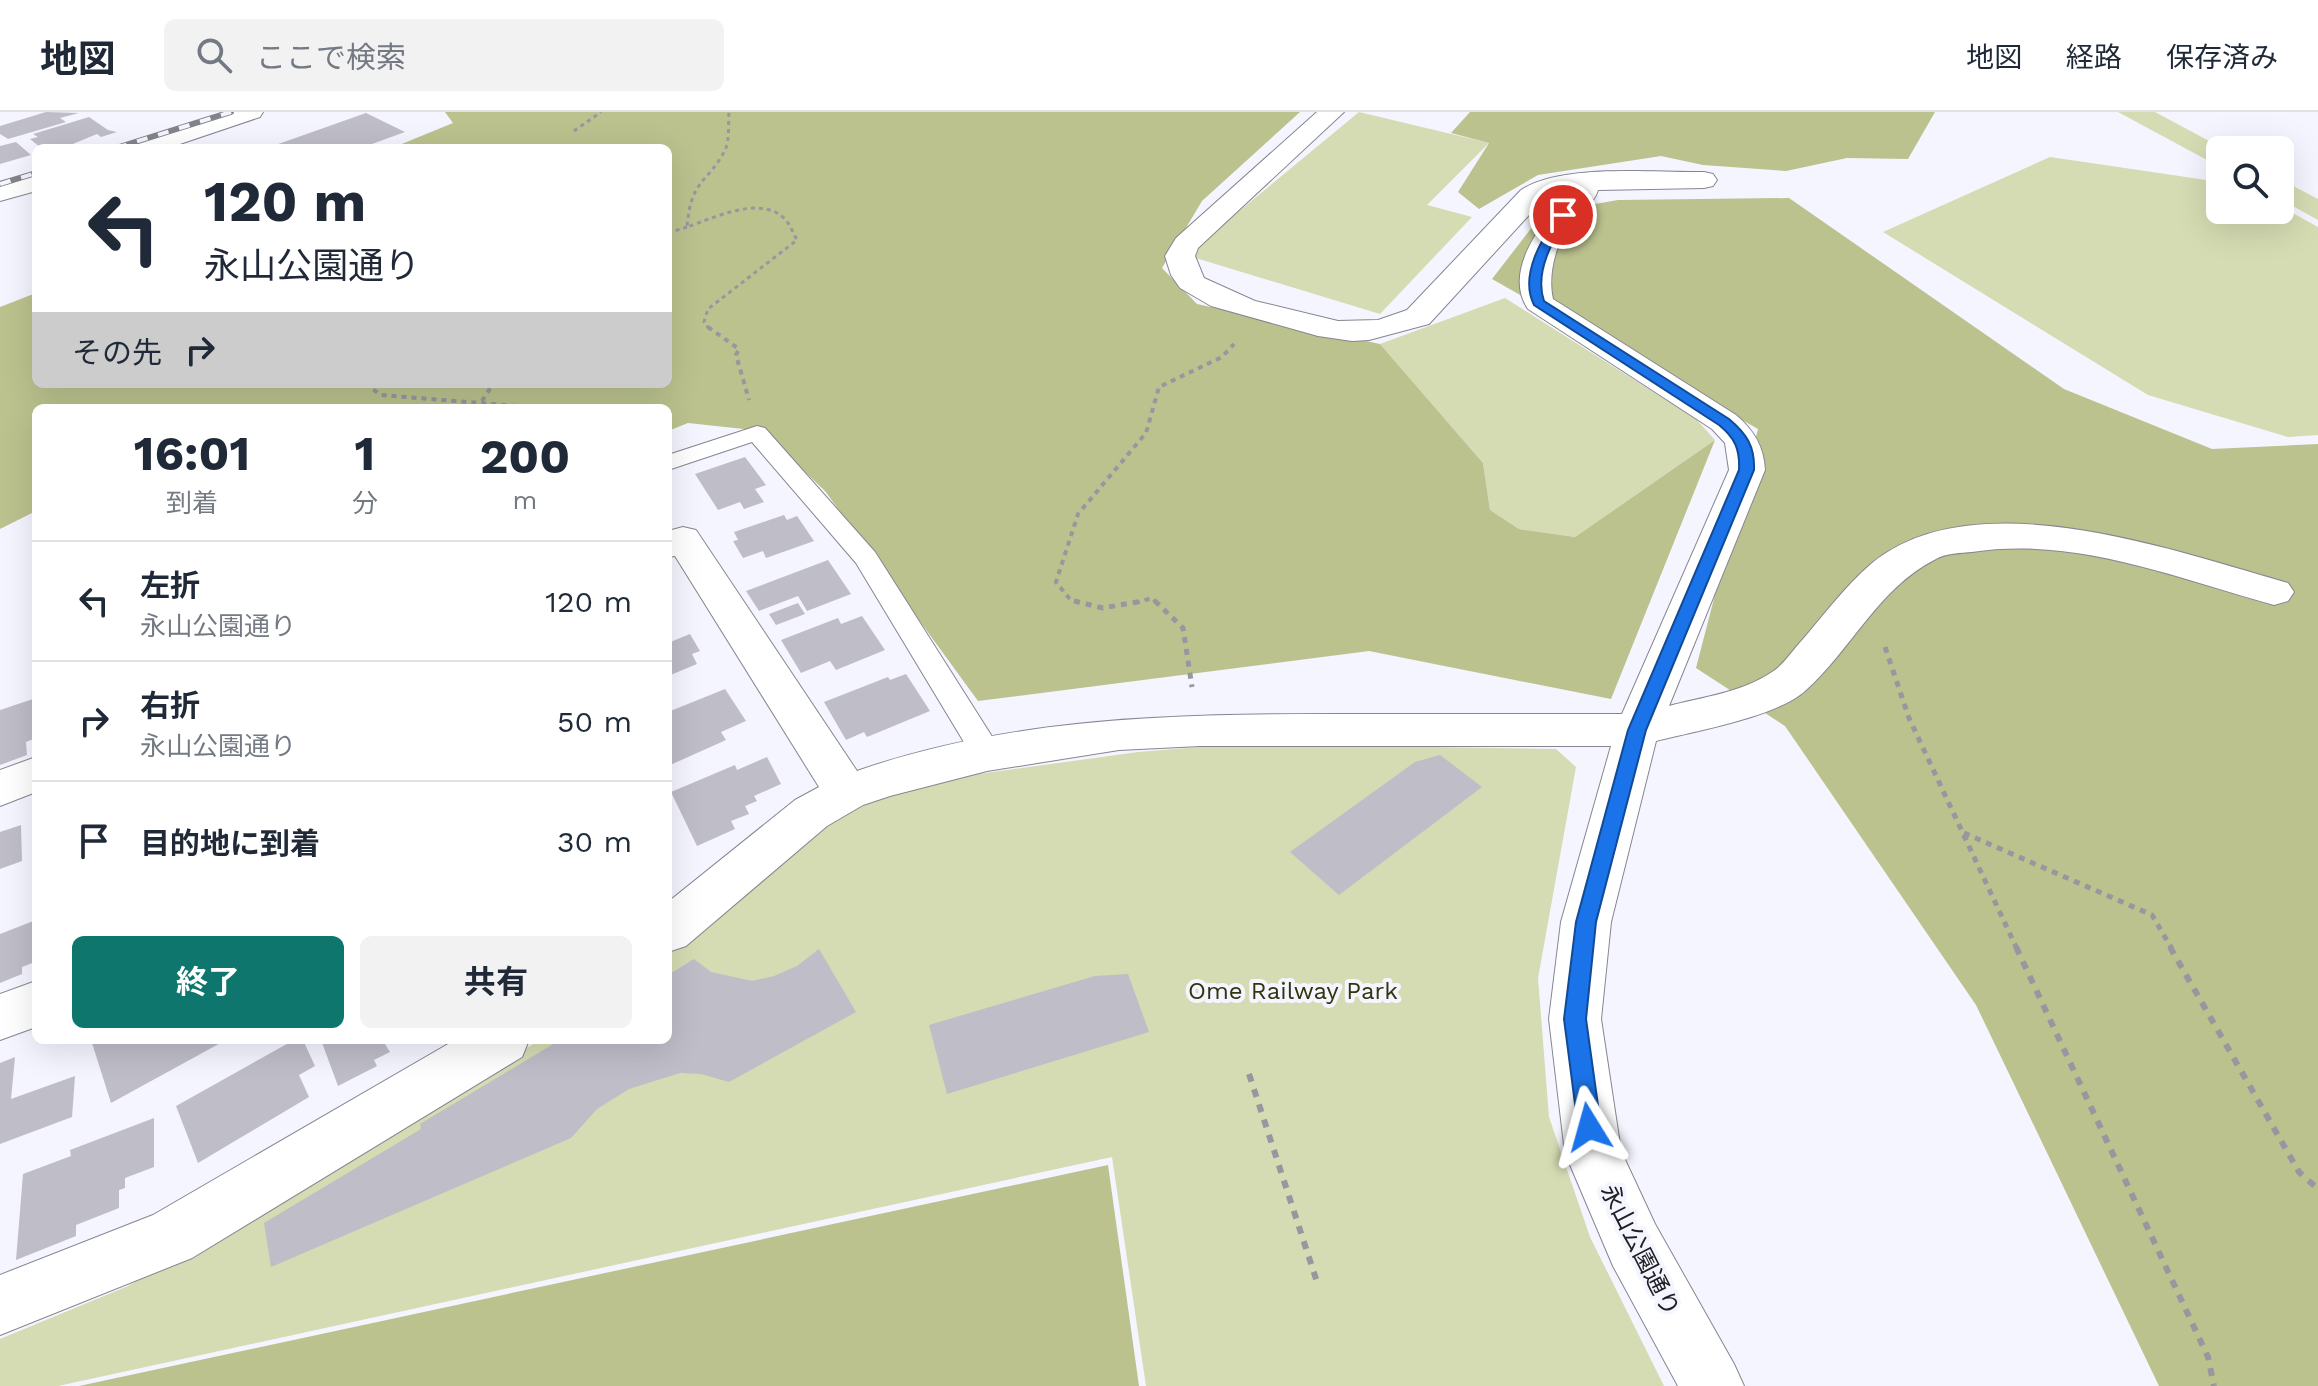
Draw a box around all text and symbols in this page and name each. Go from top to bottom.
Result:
search box [164,19,724,91]
icon: search [192,33,236,77]
text: 地図 [40,37,116,81]
text: ここで検索 [256,40,406,75]
text: 地図 [1966,41,2022,74]
text: 経路 [2066,41,2122,74]
text: 保存済み [2166,41,2278,74]
map controls [2206,136,2294,224]
button: search [2206,136,2294,224]
text: 120 m [204,169,366,235]
icon: left [72,176,176,280]
pin [1529,181,1597,249]
icon: arrive [1541,193,1585,237]
text: 永山公園通り [204,245,420,287]
icon: right [178,328,222,372]
text: その先 [72,335,162,370]
text: 16:01 [134,425,250,482]
text: 1 [355,425,375,482]
text: 200 [480,428,570,485]
text: m [513,485,537,515]
text: 到着 [166,488,218,518]
text: 分 [352,488,378,518]
text: 左折 [140,568,200,603]
icon: left [72,579,116,623]
text: 120 m [545,584,632,619]
text: 永山公園通り [140,611,296,641]
text: 右折 [140,688,200,723]
icon: right [72,699,116,743]
text: 50 m [557,704,632,739]
text: 永山公園通り [140,731,296,761]
icon: arrive [72,819,116,863]
text: 30 m [557,824,632,859]
text: 目的地に到着 [140,826,320,861]
button: 終了 [72,936,344,1028]
button: 共有 [360,936,632,1028]
park label: Ome Railway Park [1188,977,1398,1005]
position arrow [1547,1085,1631,1169]
street label: 永山公園通り [1595,1179,1685,1321]

